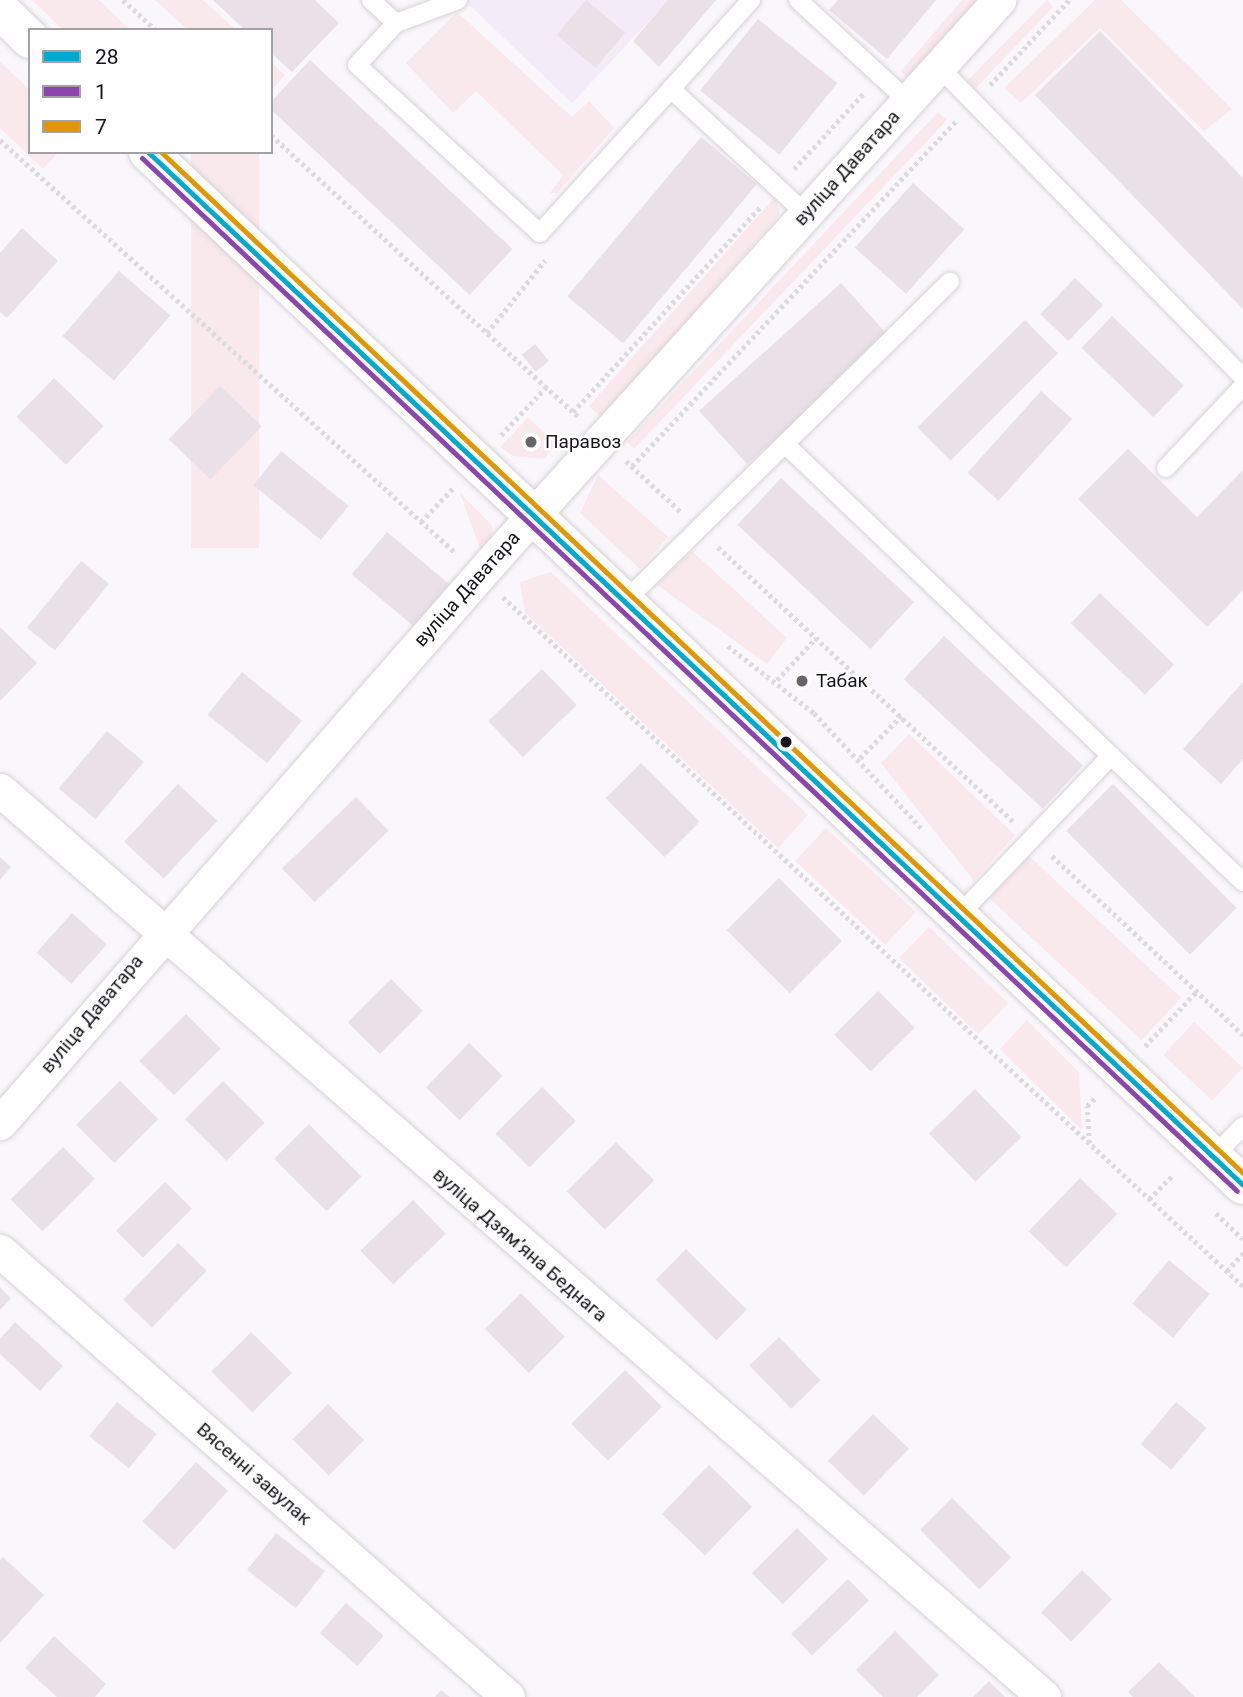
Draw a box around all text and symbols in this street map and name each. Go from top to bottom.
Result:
legend [28,28,273,154]
text: 28 [95,45,119,69]
text: 1 [95,80,107,104]
street label: вуліца Даватара [789,106,905,230]
text: 7 [95,115,107,139]
place label: Паравоз [545,431,621,453]
marker: Паравоз [523,434,539,450]
street label: вуліца Даватара [409,527,525,651]
place label: Табак [816,670,868,692]
marker: Табак [794,673,810,689]
unlabelled marker [779,735,793,749]
street label: вуліца Даватара [36,950,148,1078]
street label: вуліца Дзямʼяна Беднага [428,1163,612,1327]
street label: Вясенні завулак [192,1418,316,1530]

